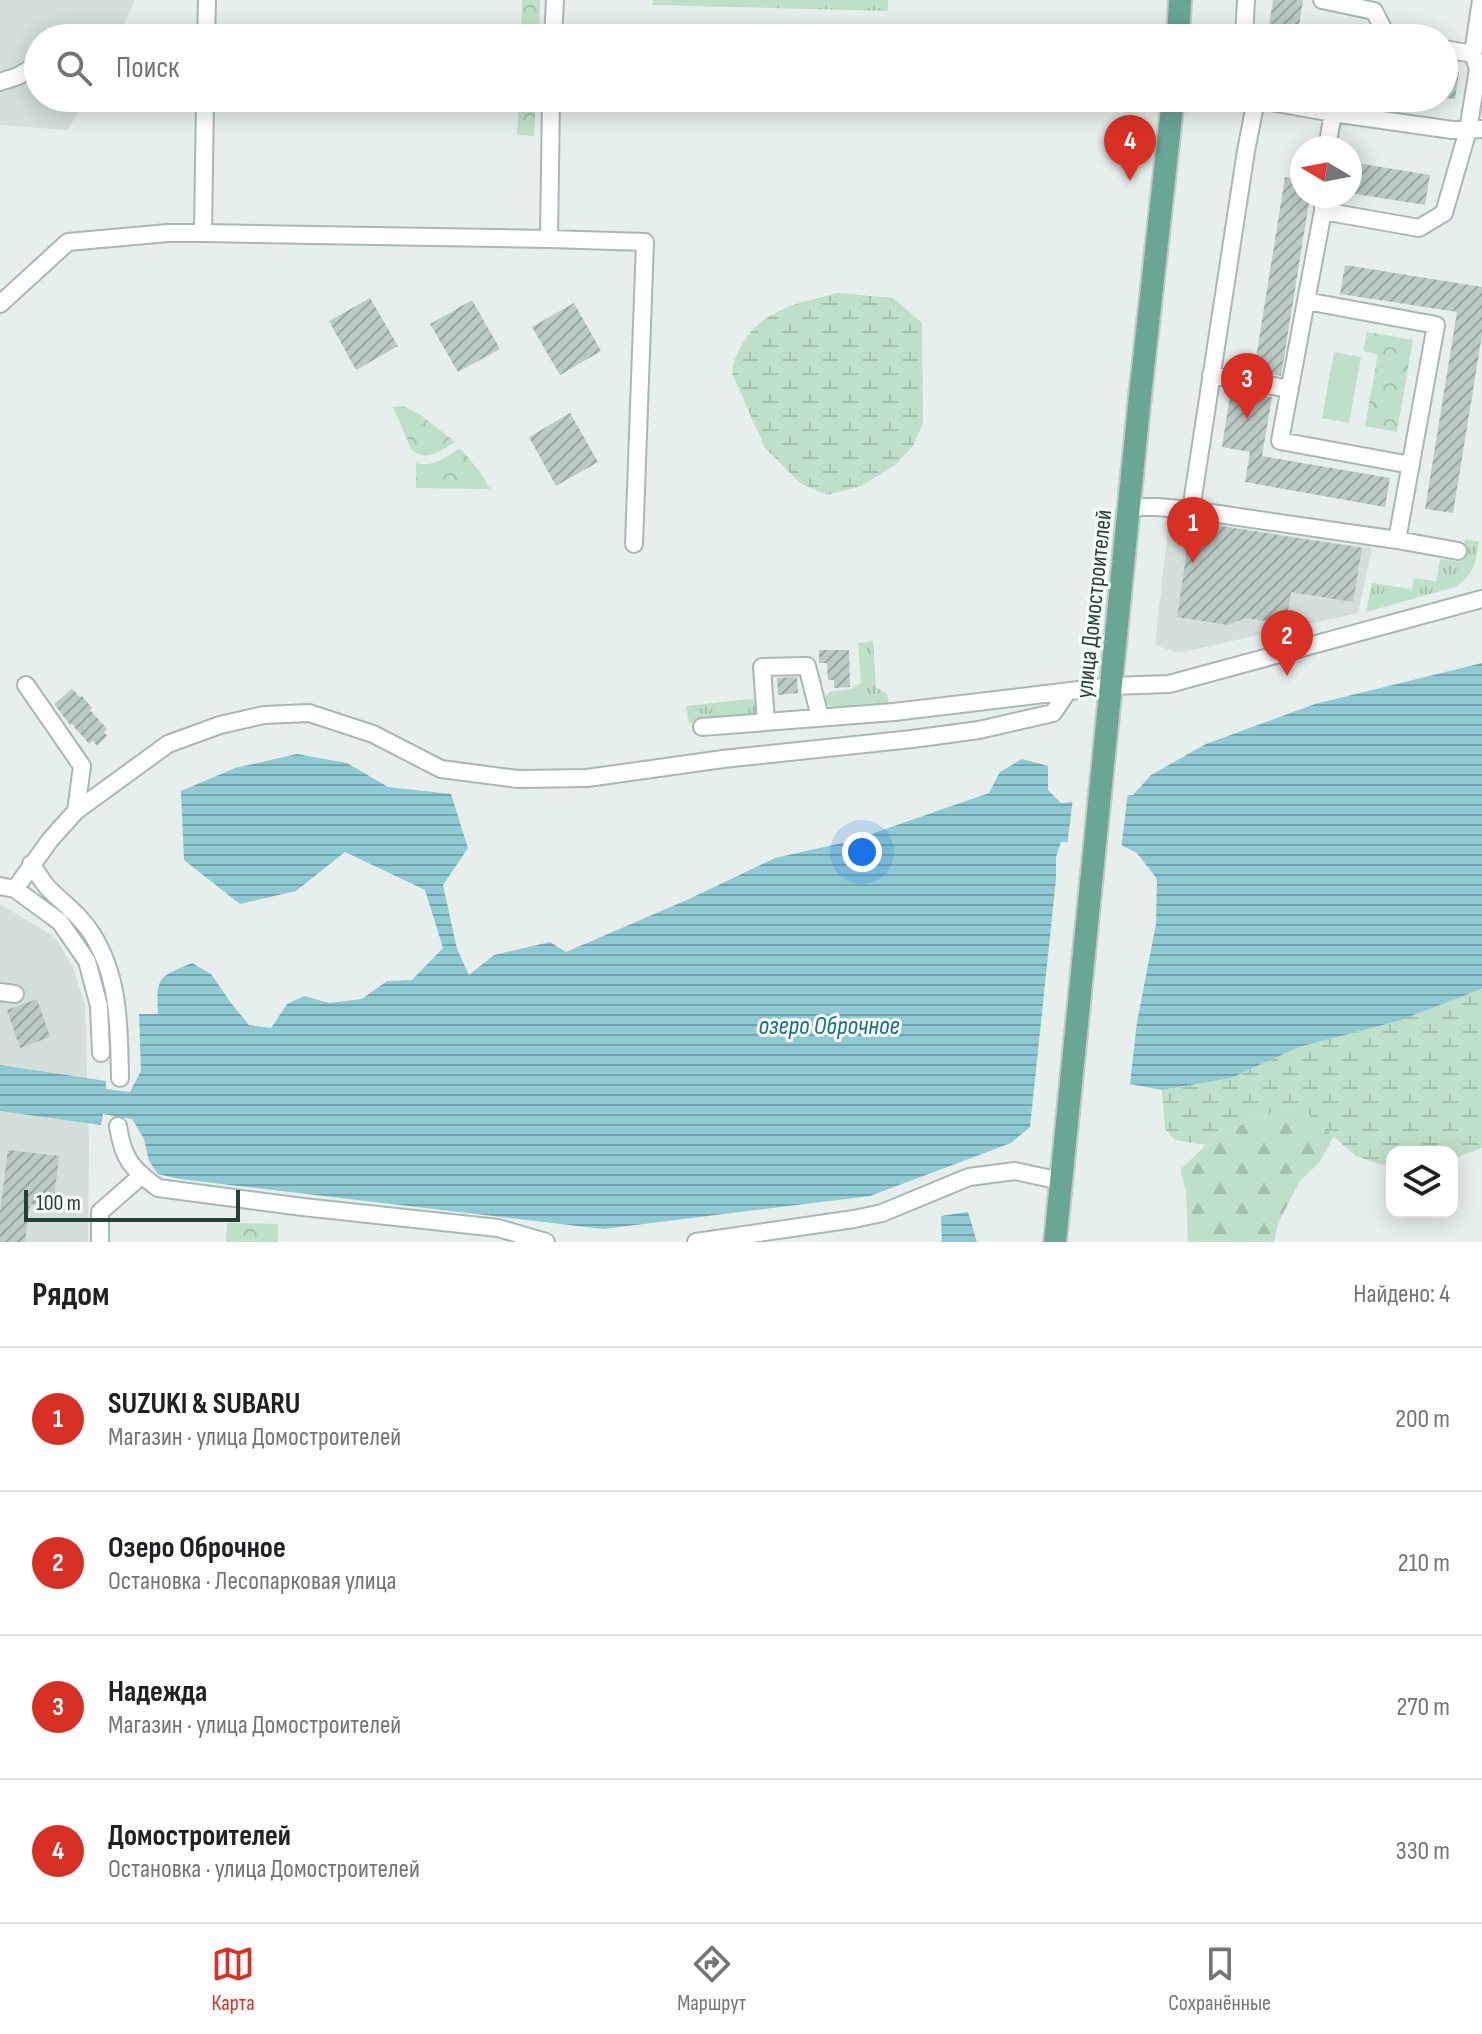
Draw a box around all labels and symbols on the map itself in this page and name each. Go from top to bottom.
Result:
pin: 4 [1104,115,1156,181]
north arrow [1290,136,1362,208]
pin: 3 [1221,353,1273,419]
pin: 1 [1167,497,1219,563]
street label: улица Домостроителей [1070,508,1118,700]
pin: 2 [1261,610,1313,676]
your location [842,832,882,872]
water label: озеро Оброчное [758,1011,900,1042]
scale bar [24,1186,240,1222]

